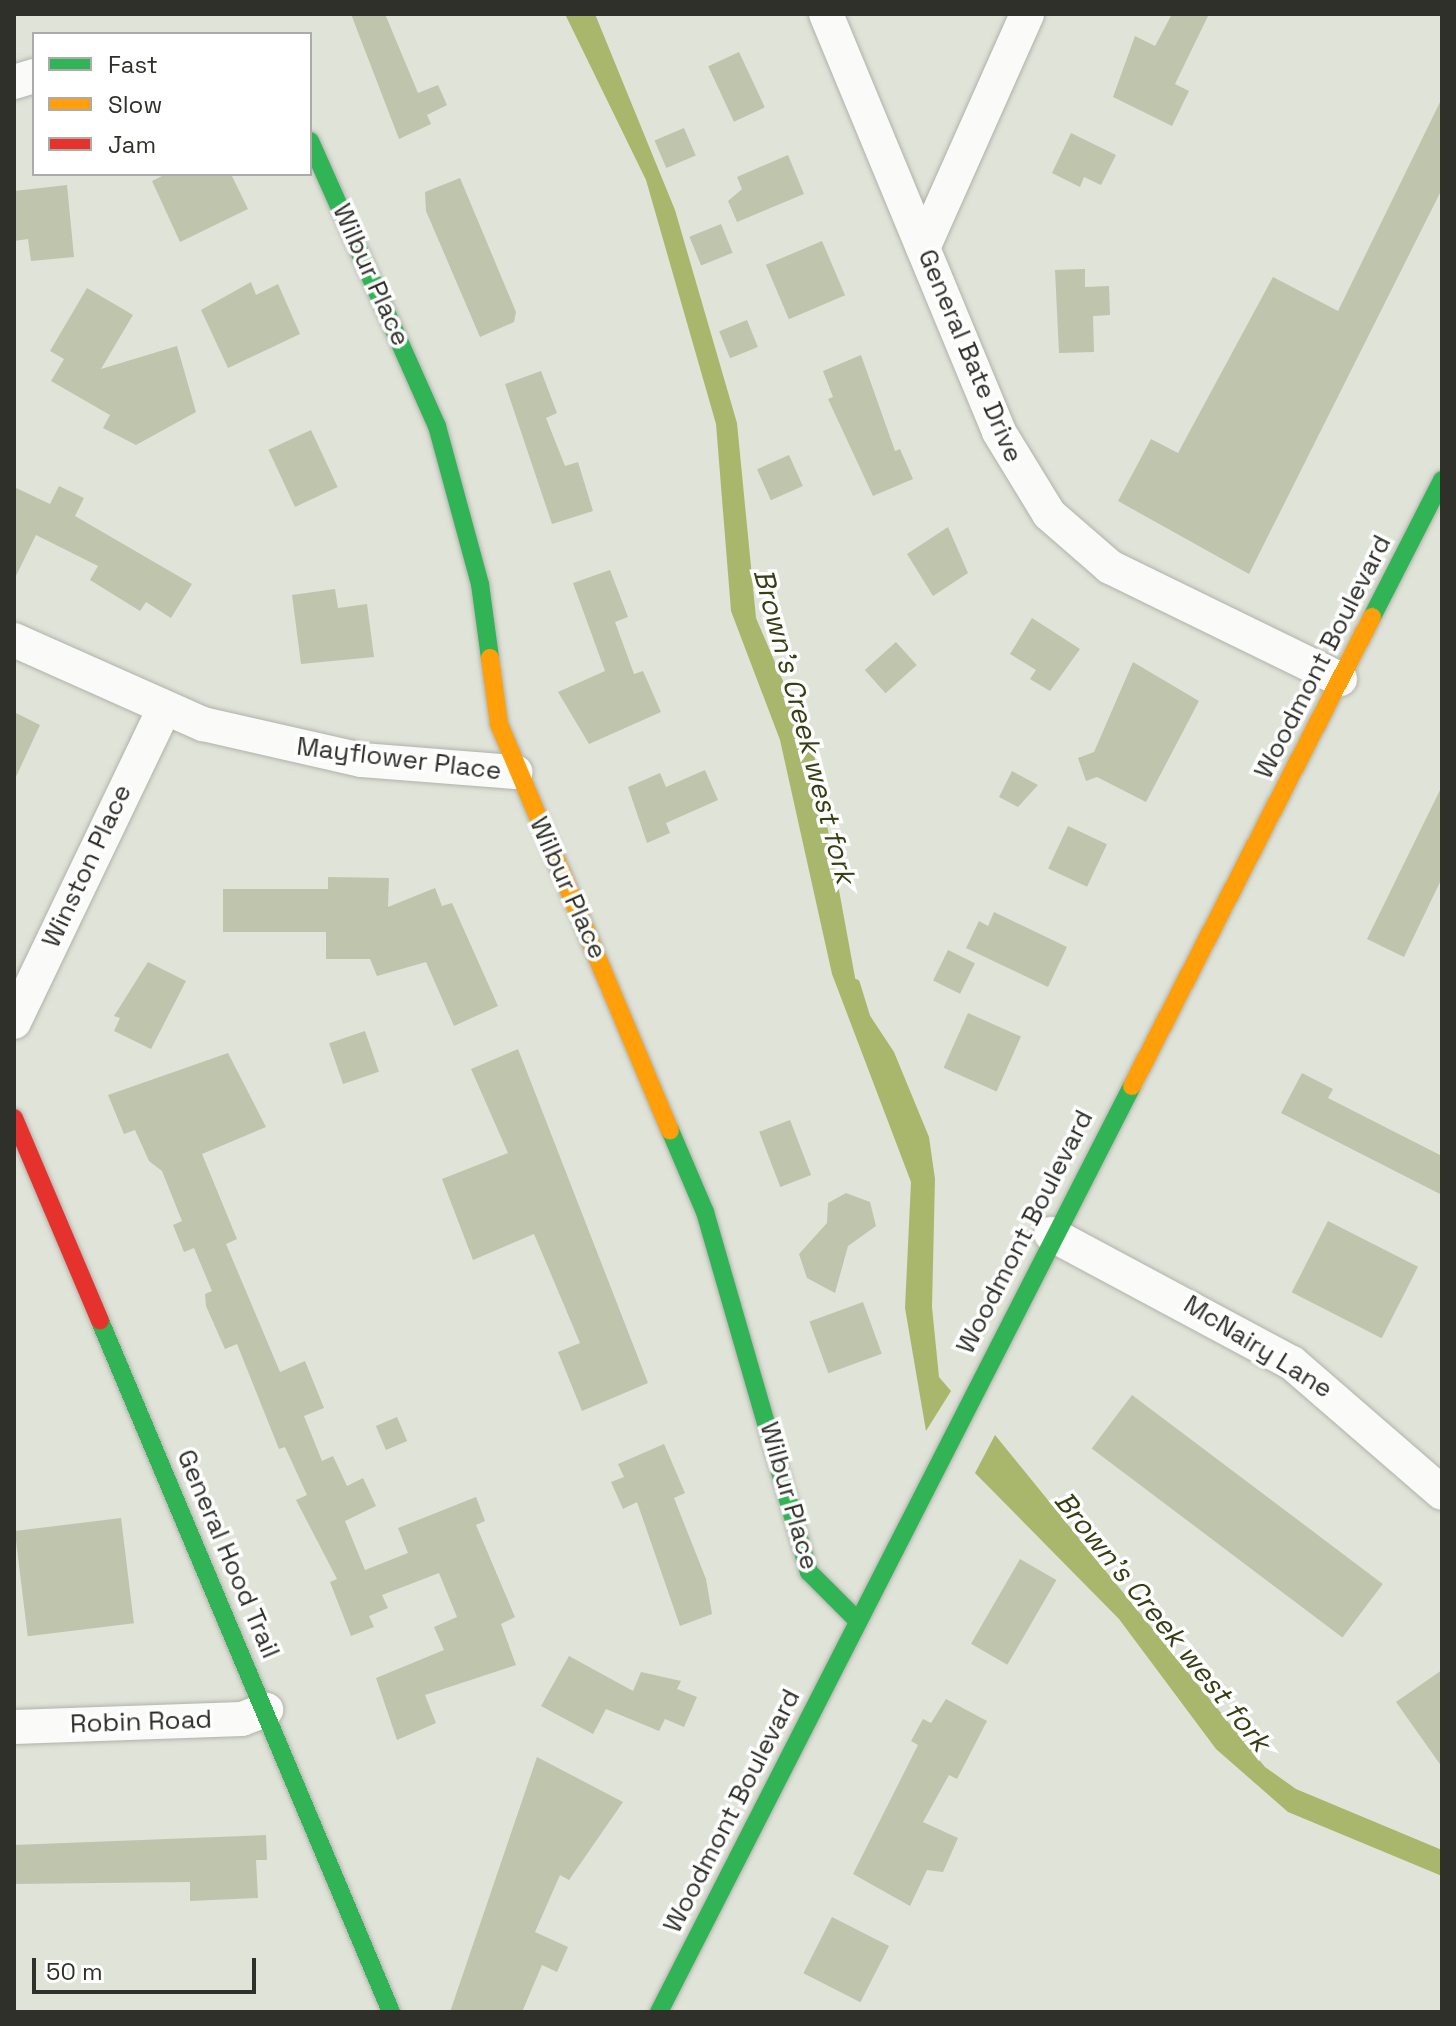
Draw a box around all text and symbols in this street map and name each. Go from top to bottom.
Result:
legend [32,32,312,176]
text: Fast [108,49,158,80]
text: Slow [108,89,162,120]
text: Jam [108,129,156,160]
street label: Wilbur Place [326,199,416,351]
street label: General Bate Drive [911,245,1029,467]
street label: Woodmont Boulevard [1248,530,1398,784]
water label: Brown's Creek west fork [747,565,863,887]
street label: Mayflower Place [295,731,503,787]
street label: Winston Place [36,780,138,952]
street label: Wilbur Place [523,812,613,964]
street label: Woodmont Boulevard [950,1105,1100,1359]
street label: McNairy Lane [1178,1289,1338,1405]
street label: Wilbur Place [753,1419,825,1573]
street label: General Hood Trail [170,1445,286,1663]
water label: Brown's Creek west fork [1048,1484,1278,1758]
street label: Woodmont Boulevard [657,1684,807,1938]
street label: Robin Road [69,1704,213,1740]
scale bar [36,1942,260,1992]
text: 50 m [46,1956,103,1987]

